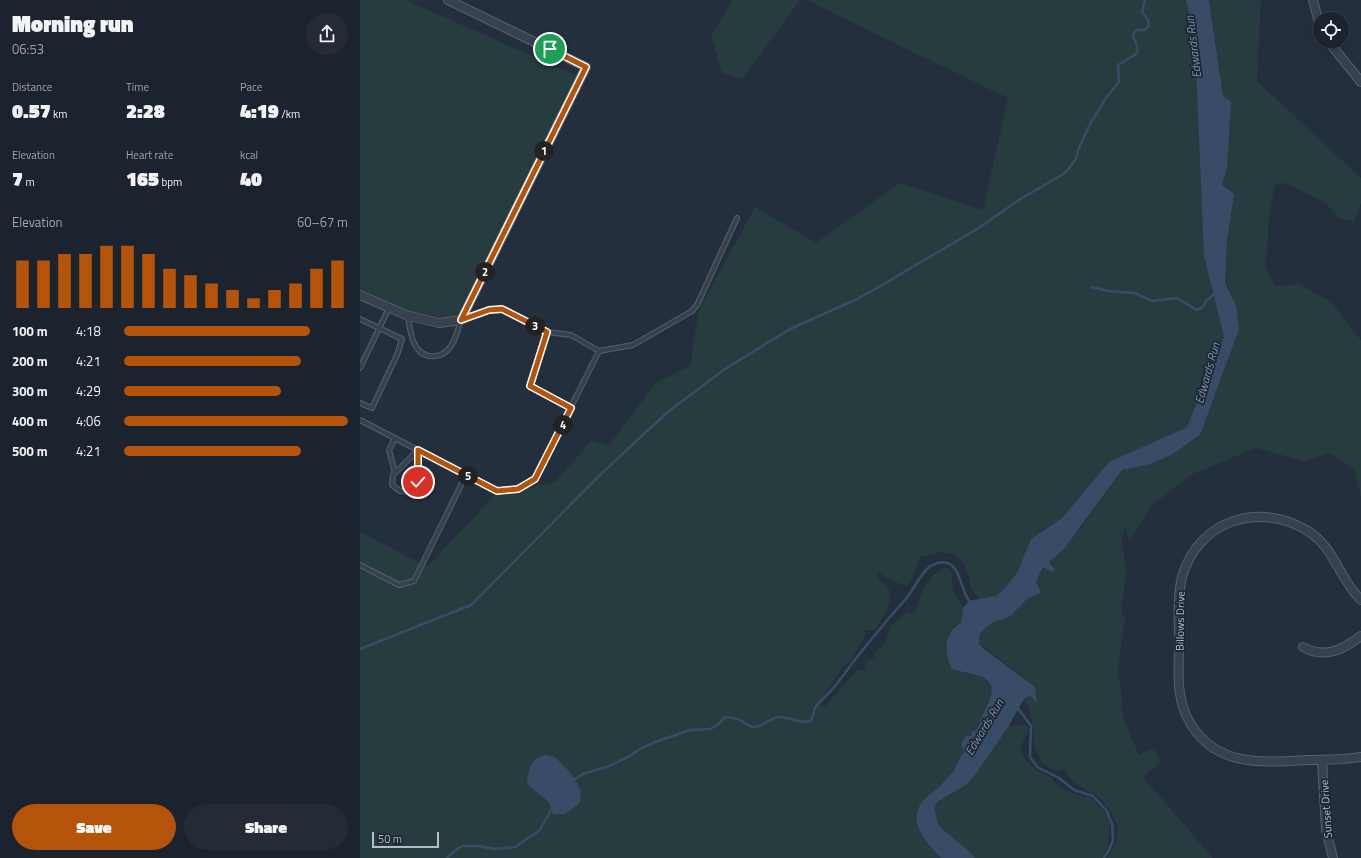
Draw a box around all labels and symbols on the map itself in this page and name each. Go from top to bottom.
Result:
water label: Edwards Run [1180,14,1206,79]
pin [533,32,567,66]
pin: 1 [534,141,554,161]
pin: 2 [475,262,495,282]
pin: 3 [525,316,545,336]
water label: Edwards Run [1189,339,1225,406]
pin: 4 [553,415,573,435]
pin [401,465,435,499]
pin: 5 [458,466,478,486]
street label: Billows Drive [1171,590,1189,651]
water label: Edwards Run [960,694,1009,759]
street label: Sunset Drive [1316,779,1336,839]
scale bar [372,830,439,849]

